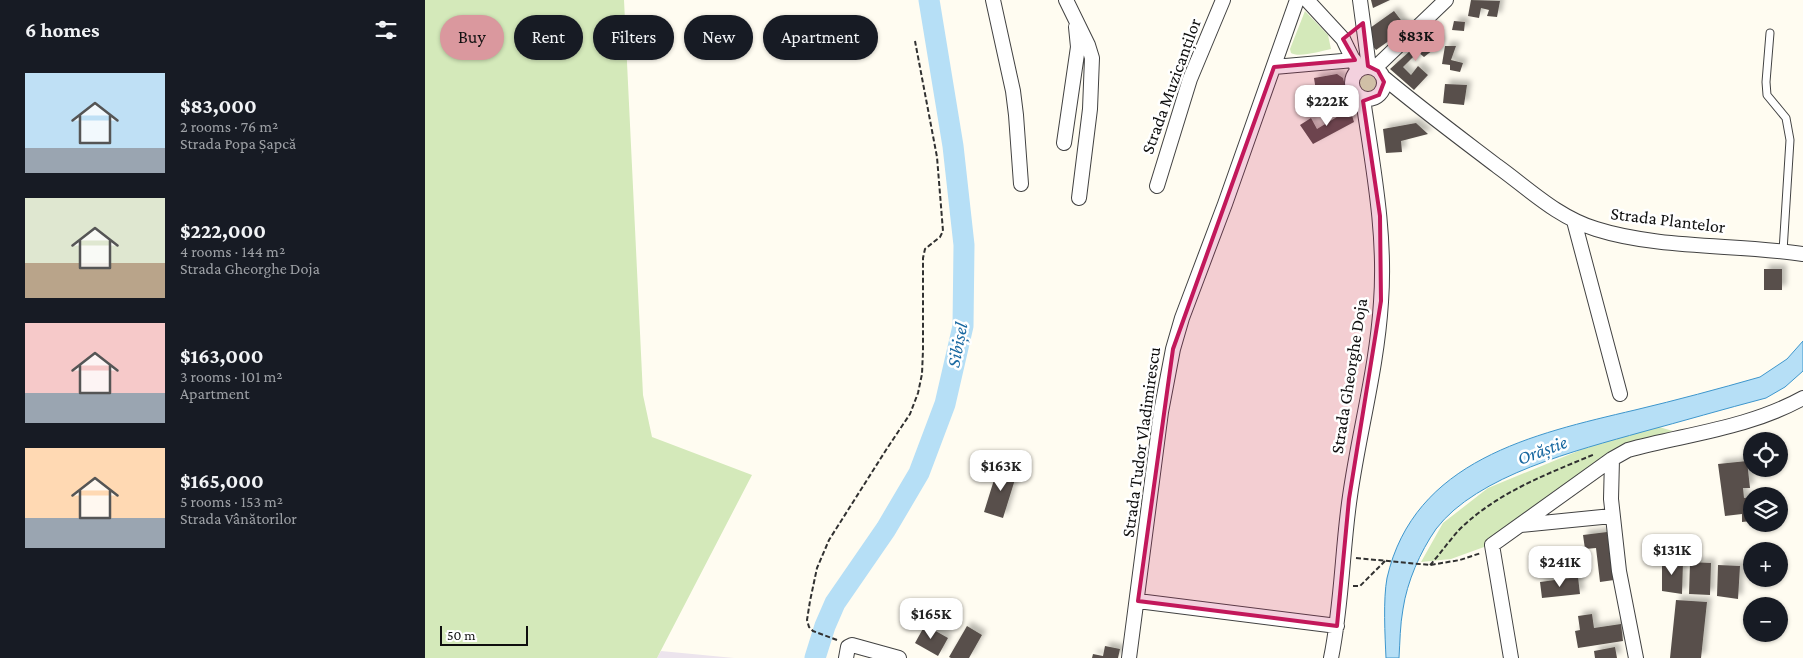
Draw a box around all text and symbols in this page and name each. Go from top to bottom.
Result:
chip: Buy [440,15,504,60]
chip: Rent [514,15,583,60]
chip: Filters [593,15,674,60]
chip: New [684,15,753,60]
chip: Apartment [763,15,878,60]
street label: Strada Muzicanților [1137,15,1207,157]
icon: filters [372,16,400,44]
text: 6 homes [25,18,100,42]
pin: $83K [1386,20,1446,62]
text: $83K [1398,27,1434,44]
pin: $222K [1292,84,1362,127]
text: $222K [1306,92,1348,109]
icon: home [65,93,125,153]
text: $83,000 [180,94,257,118]
text: 2 rooms · 76 m² [180,118,278,135]
text: Strada Popa Șapcă [180,135,296,152]
street label: Strada Plantelor [1609,203,1727,237]
icon: home [65,218,125,278]
text: $222,000 [180,219,266,243]
text: 4 rooms · 144 m² [180,243,285,260]
text: Strada Gheorghe Doja [180,260,320,277]
street label: Strada Gheorghe Doja [1327,297,1372,455]
water label: Sibișel [942,320,974,370]
icon: home [65,343,125,403]
text: $163,000 [180,344,264,368]
street label: Strada Tudor Vladimirescu [1118,345,1164,538]
text: 3 rooms · 101 m² [180,368,283,385]
text: Apartment [180,385,250,402]
water label: Orăștie [1514,431,1571,471]
map controls [1743,432,1788,642]
button: locate [1743,432,1788,477]
pin: $163K [966,450,1036,492]
text: $163K [981,457,1021,474]
icon: home [65,468,125,528]
text: $165,000 [180,469,264,493]
button: layers [1743,487,1788,532]
text: 5 rooms · 153 m² [180,493,283,510]
text: Strada Vânătorilor [180,510,297,527]
pin: $131K [1637,534,1707,576]
text: $131K [1653,541,1691,558]
button: + [1743,542,1788,587]
pin: $241K [1525,546,1595,588]
text: $241K [1540,553,1580,570]
button: − [1743,597,1788,642]
pin: $165K [896,598,966,640]
text: $165K [911,605,951,622]
scale bar [440,623,527,646]
text: 50 m [447,627,475,643]

